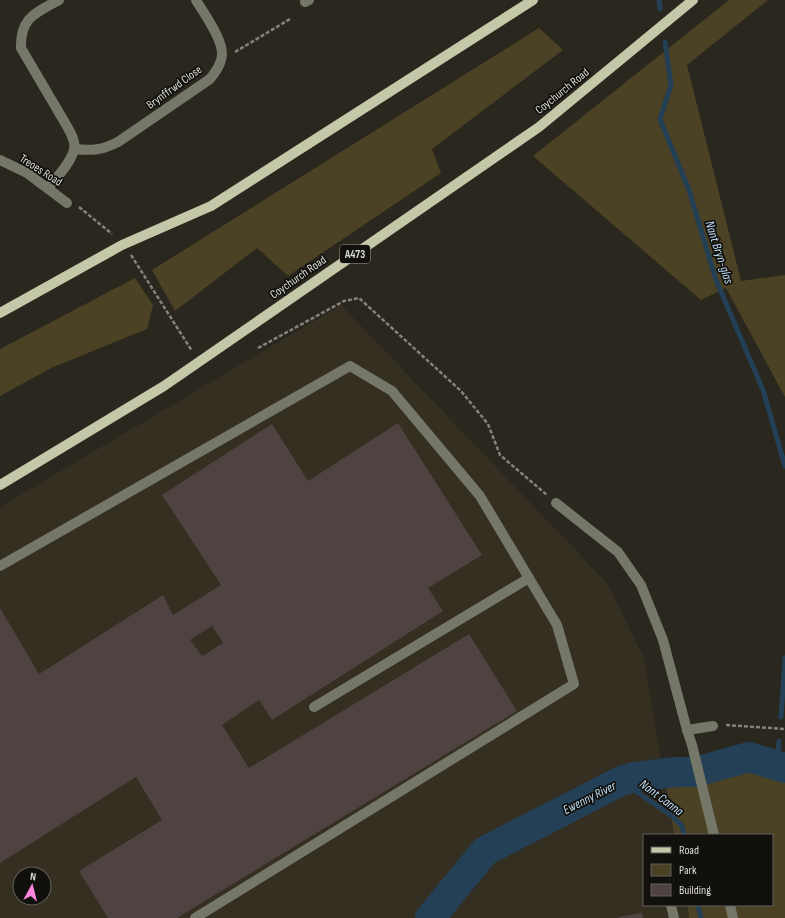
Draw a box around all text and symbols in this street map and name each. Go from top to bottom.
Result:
street label: Brynffrwd Close [144,62,205,113]
street label: Coychurch Road [532,65,592,118]
street label: Treoes Road [16,151,65,190]
water label: Nant Bryn-glas [701,219,737,286]
road number: A473 [340,245,370,263]
street label: Coychurch Road [267,253,329,302]
water label: Nant Canna [636,776,687,820]
water label: Ewenny River [560,777,620,818]
legend [643,834,773,906]
text: Road [679,843,699,858]
text: Park [679,863,697,878]
north arrow [12,866,52,906]
text: N [29,870,37,883]
text: Building [679,883,711,898]

